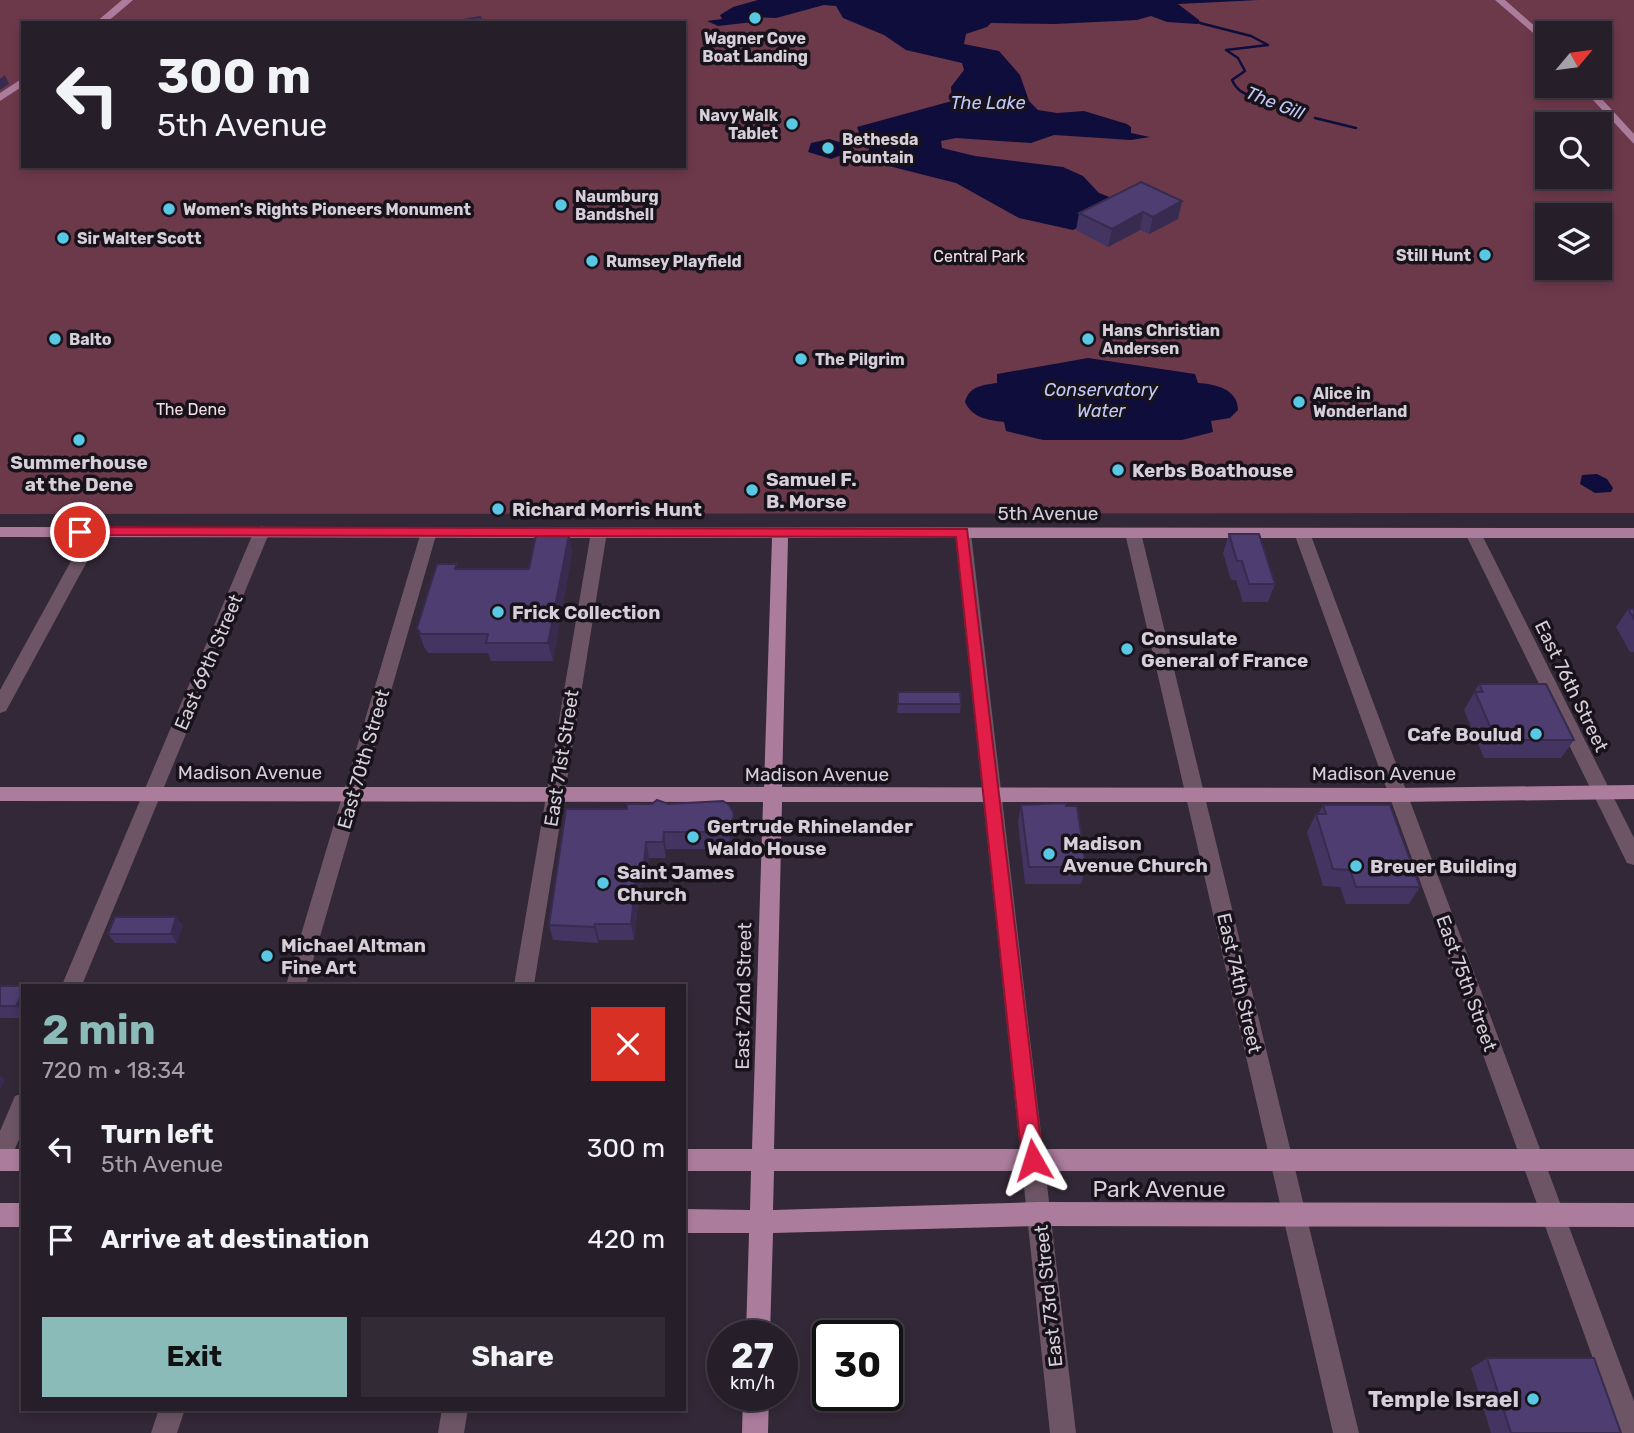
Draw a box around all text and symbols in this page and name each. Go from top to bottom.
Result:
marker: Wagner Cove Boat Landing [747,10,763,26]
north arrow [1535,21,1612,98]
map controls [1535,21,1612,280]
place label: Wagner Cove Boat Landing [702,29,808,66]
text: 300 m [157,47,311,105]
icon: left [42,49,133,140]
water label: The Gill [1243,81,1308,125]
water label: The Lake [951,92,1025,114]
text: 5th Avenue [157,106,327,144]
place label: Navy Walk Tablet [699,106,779,143]
button: search [1535,112,1612,189]
marker: Navy Walk Tablet [784,116,800,132]
place label: Bethesda Fountain [842,130,919,167]
marker: Bethesda Fountain [820,140,836,156]
place label: Naumburg Bandshell [575,187,659,224]
marker: Naumburg Bandshell [553,197,569,213]
place label: Women's Rights Pioneers Monument [183,200,471,219]
marker: Women's Rights Pioneers Monument [161,201,177,217]
button: layers [1535,203,1612,280]
place label: Sir Walter Scott [77,229,202,248]
marker: Sir Walter Scott [55,230,71,246]
place label: Still Hunt [1396,246,1472,265]
park label: Central Park [933,247,1025,266]
marker: Still Hunt [1477,247,1493,263]
place label: Rumsey Playfield [606,252,742,271]
marker: Rumsey Playfield [584,253,600,269]
place label: Hans Christian Andersen [1102,321,1220,358]
place label: Balto [69,330,112,349]
marker: Balto [47,331,63,347]
marker: Hans Christian Andersen [1080,331,1096,347]
place label: The Pilgrim [815,350,905,369]
marker: The Pilgrim [793,351,809,367]
water label: Conservatory Water [1044,379,1159,422]
place label: Alice in Wonderland [1313,384,1407,421]
marker: Alice in Wonderland [1291,394,1307,410]
park label: The Dene [156,400,226,419]
marker: Summerhouse at the Dene [71,432,87,448]
place label: Summerhouse at the Dene [10,451,148,496]
place label: Kerbs Boathouse [1132,459,1293,482]
marker: Kerbs Boathouse [1110,462,1126,478]
place label: Samuel F. B. Morse [766,468,857,513]
marker: Samuel F. B. Morse [744,482,760,498]
place label: Richard Morris Hunt [512,498,702,521]
marker: Richard Morris Hunt [490,501,506,517]
pin [50,502,110,562]
street label: 5th Avenue [998,502,1099,525]
icon: arrive [61,513,99,551]
street label: East 69th Street [170,590,248,733]
place label: Frick Collection [512,601,660,624]
marker: Frick Collection [490,604,506,620]
street label: East 76th Street [1530,617,1613,756]
place label: Consulate General of France [1141,627,1308,672]
marker: Consulate General of France [1119,641,1135,657]
street label: East 70th Street [333,686,395,832]
street label: East 71st Street [539,687,584,828]
place label: Cafe Boulud [1407,723,1522,746]
marker: Cafe Boulud [1528,726,1544,742]
street label: Madison Avenue [178,761,322,784]
street label: Madison Avenue [1312,762,1456,785]
street label: Madison Avenue [745,763,889,786]
place label: Gertrude Rhinelander Waldo House [707,815,913,860]
marker: Gertrude Rhinelander Waldo House [685,829,701,845]
place label: Madison Avenue Church [1063,832,1208,877]
marker: Madison Avenue Church [1041,846,1057,862]
place label: Breuer Building [1370,855,1517,878]
marker: Breuer Building [1348,858,1364,874]
place label: Saint James Church [617,861,734,906]
marker: Saint James Church [595,875,611,891]
street label: East 74th Street [1212,911,1267,1056]
street label: East 75th Street [1431,912,1502,1055]
street label: East 72nd Street [731,922,756,1070]
place label: Michael Altman Fine Art [281,934,426,979]
marker: Michael Altman Fine Art [259,948,275,964]
text: 2 min [42,1005,156,1055]
button: close [591,1007,665,1081]
text: 720 m · 18:34 [42,1056,185,1084]
text: Turn left [101,1119,213,1150]
position arrow [996,1123,1070,1197]
icon: left [42,1130,80,1168]
text: 300 m [587,1133,665,1164]
text: 5th Avenue [101,1150,223,1178]
street label: Park Avenue [1092,1175,1226,1203]
icon: arrive [42,1221,80,1259]
street label: East 73rd Street [1030,1223,1067,1368]
text: Arrive at destination [101,1224,369,1255]
text: 420 m [588,1224,665,1255]
button: Exit [42,1317,347,1397]
button: Share [361,1317,665,1397]
speed limit sign: 30 [812,1320,903,1411]
text: 27 [731,1335,774,1377]
text: km/h [730,1372,775,1394]
place label: Temple Israel [1368,1385,1519,1413]
marker: Temple Israel [1525,1391,1541,1407]

